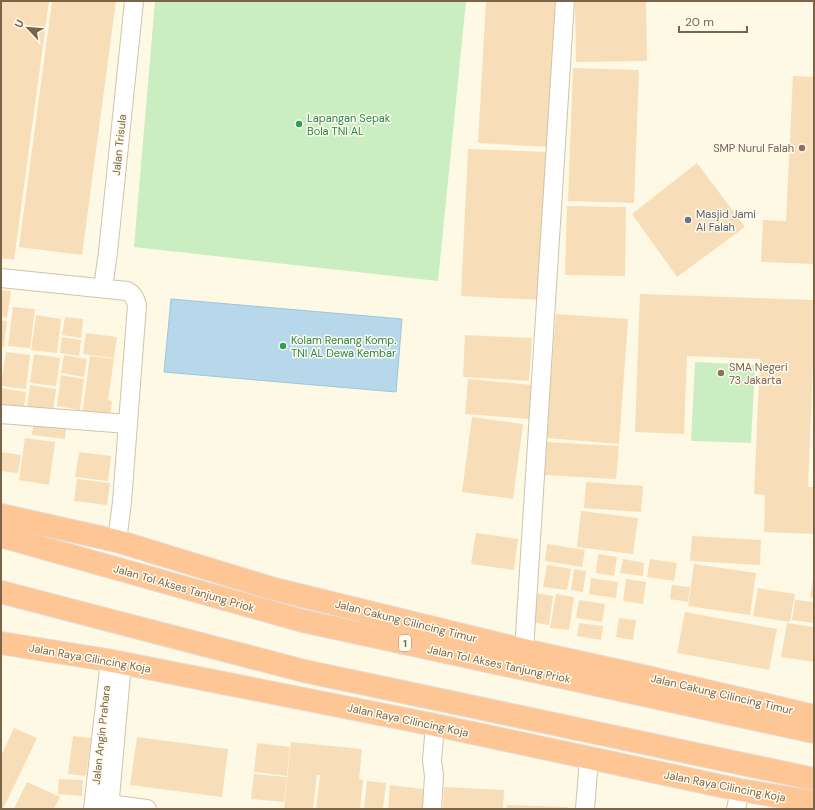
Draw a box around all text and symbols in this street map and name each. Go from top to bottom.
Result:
north arrow [8,8,48,48]
scale bar [679,8,747,34]
text: 20 m [685,14,714,30]
text: U [11,17,27,30]
place label: Lapangan Sepak Bola TNI AL [307,111,391,138]
street label: Jalan Trisula [109,114,129,176]
marker: Lapangan Sepak Bola TNI AL [294,119,304,129]
place label: SMP Nurul Falah [713,141,794,155]
marker: SMP Nurul Falah [797,143,807,153]
place label: Masjid Jami Al Falah [696,207,756,234]
marker: Masjid Jami Al Falah [683,215,693,225]
place label: Kolam Renang Komp. TNI AL Dewa Kembar [291,333,396,360]
marker: Kolam Renang Komp. TNI AL Dewa Kembar [278,341,288,351]
place label: SMA Negeri 73 Jakarta [729,360,788,387]
marker: SMA Negeri 73 Jakarta [716,368,726,378]
street label: Jalan Tol Akses Tanjung Priok [112,561,257,615]
street label: Jalan Cakung Cilincing Timur [334,597,478,645]
road number: 1 [399,635,411,651]
street label: Jalan Raya Cilincing Koja [28,640,152,676]
street label: Jalan Tol Akses Tanjung Priok [426,642,572,686]
street label: Jalan Cakung Cilincing Timur [650,671,794,717]
street label: Jalan Angin Prahara [89,685,113,785]
street label: Jalan Raya Cilincing Koja [346,700,470,740]
street label: Jalan Raya Cilincing Koja [663,767,787,805]

